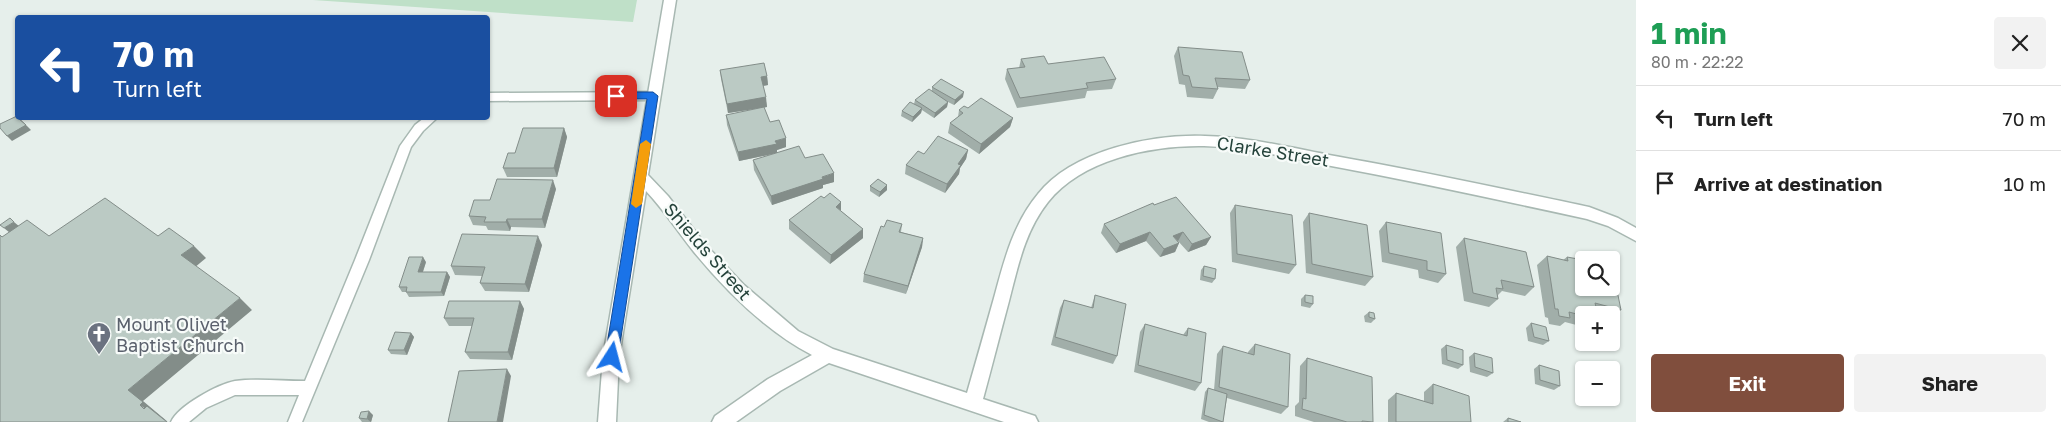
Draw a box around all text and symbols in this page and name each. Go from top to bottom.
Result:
text: 1 min [1651,15,1727,51]
button: close [1994,17,2046,69]
text: 70 m [113,33,194,75]
icon: left [30,35,95,100]
text: 80 m · 22:22 [1651,52,1744,72]
text: Turn left [113,75,202,102]
pin [595,75,637,117]
icon: arrive [602,82,630,110]
icon: left [1651,104,1679,132]
text: Turn left [1694,107,1773,130]
text: 70 m [2003,107,2046,130]
street label: Clarke Street [1215,131,1331,171]
icon: arrive [1651,169,1679,197]
text: Arrive at destination [1694,172,1882,195]
text: 10 m [2003,172,2046,195]
street label: Shields Street [660,198,756,304]
map controls [1575,251,1620,406]
button: search [1575,251,1620,296]
button: + [1575,306,1620,351]
place label: Mount Olivet Baptist Church [116,313,244,356]
church icon: Mount Olivet Baptist Church [86,321,112,355]
position arrow [585,330,637,382]
button: Exit [1651,354,1844,412]
button: Share [1854,354,2046,412]
button: − [1575,361,1620,406]

